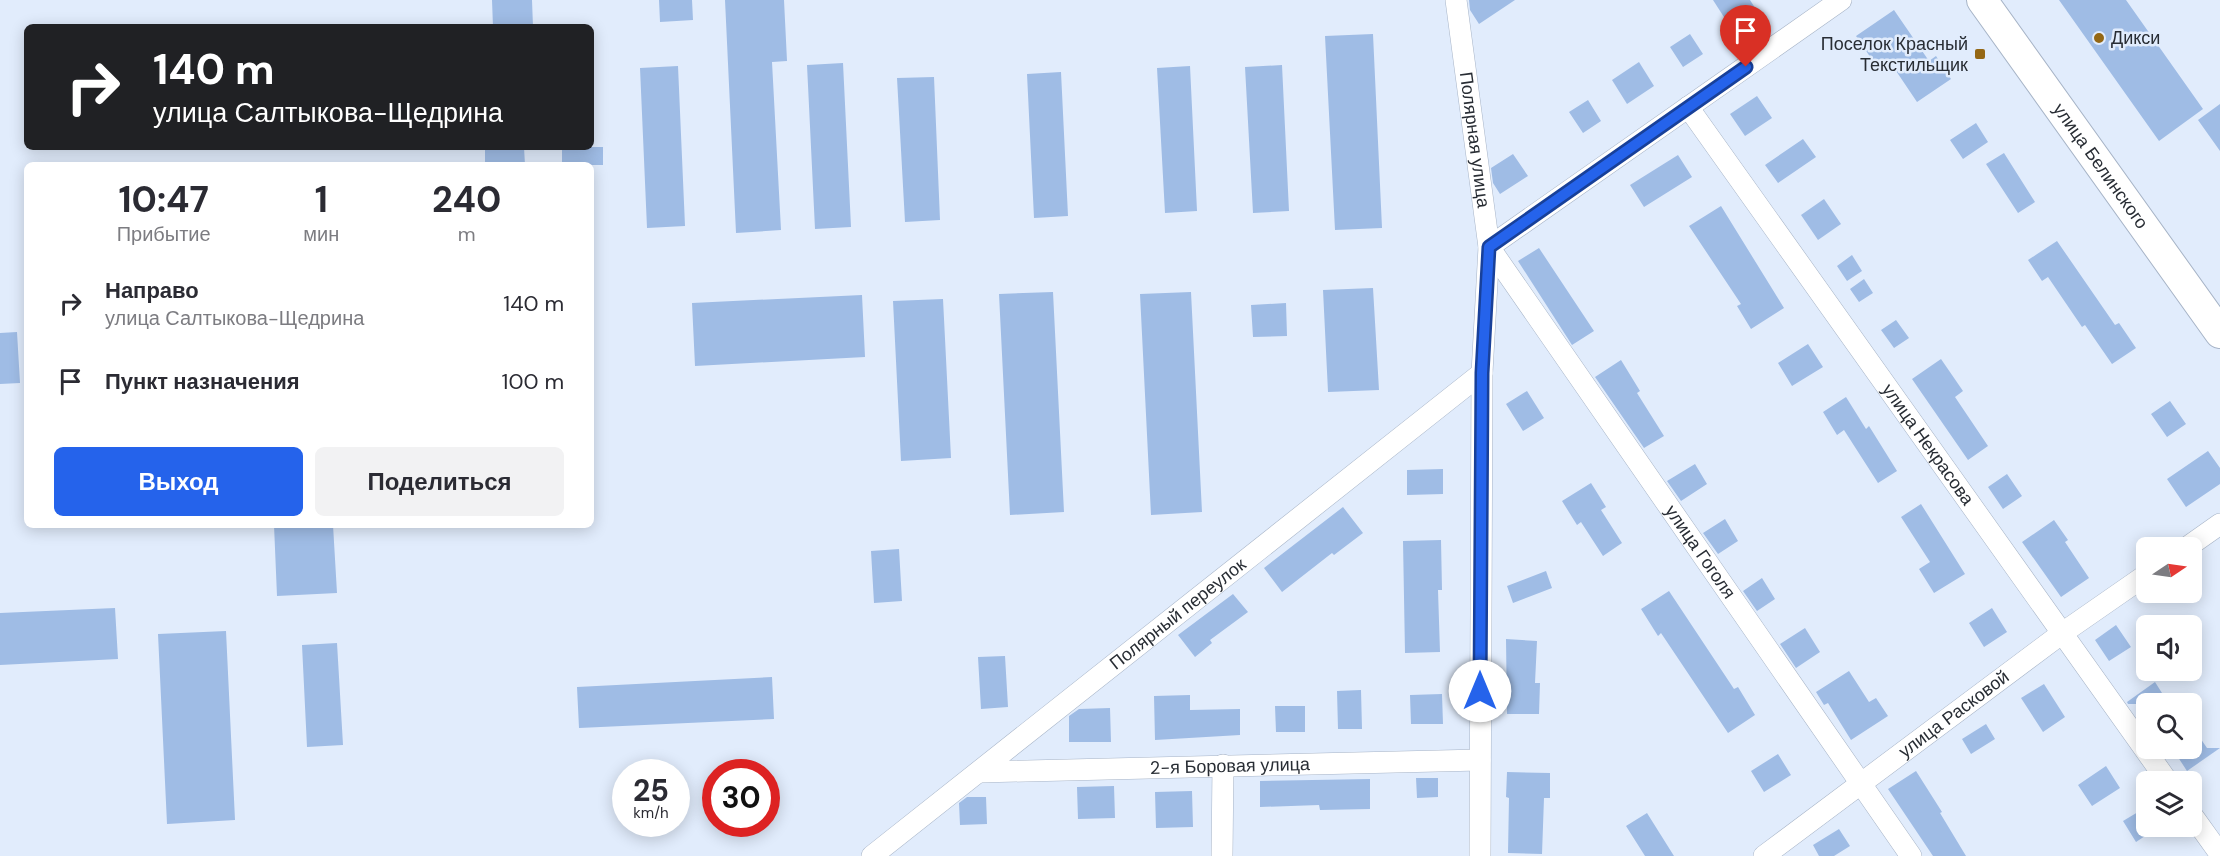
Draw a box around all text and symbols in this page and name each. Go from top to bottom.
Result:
pin [1720,5,1771,67]
icon: arrive [1729,14,1762,47]
place label: Дикси [2111,26,2160,50]
marker: Дикси [2092,31,2106,45]
place label: Поселок Красный Текстильщик [1821,32,1968,77]
text: 140 m [153,42,275,97]
marker: Поселок Красный Текстильщик [1973,47,1987,61]
icon: right [54,48,132,126]
street label: Полярная улица [1454,70,1496,210]
text: улица Салтыкова-Щедрина [153,95,503,130]
street label: улица Белинского [2047,98,2154,234]
text: 10:47 [119,176,209,223]
text: 1 [315,176,328,223]
text: 240 [432,176,501,223]
text: Прибытие [117,221,211,247]
text: мин [303,221,339,247]
text: m [458,221,476,247]
text: Направо [105,276,199,305]
icon: right [54,287,87,320]
text: 140 m [503,289,564,318]
text: улица Салтыкова-Щедрина [105,305,364,331]
icon: arrive [54,365,87,398]
text: Пункт назначения [105,367,300,396]
text: 100 m [502,367,564,396]
street label: улица Некрасова [1876,379,1980,511]
button: Выход [54,447,303,516]
button: Поделиться [315,447,564,516]
street label: улица Гоголя [1659,500,1741,604]
north arrow [2136,537,2202,603]
map controls [2136,537,2202,837]
street label: Полярный переулок [1105,552,1251,675]
button: sound [2136,615,2202,681]
position arrow [1448,659,1512,723]
street label: улица Расковой [1894,665,2014,763]
button: search [2136,693,2202,759]
street label: 2-я Боровая улица [1150,752,1311,780]
speed limit sign: 30 [702,759,780,837]
text: 25 [633,771,669,810]
button: layers [2136,771,2202,837]
text: km/h [633,803,669,823]

